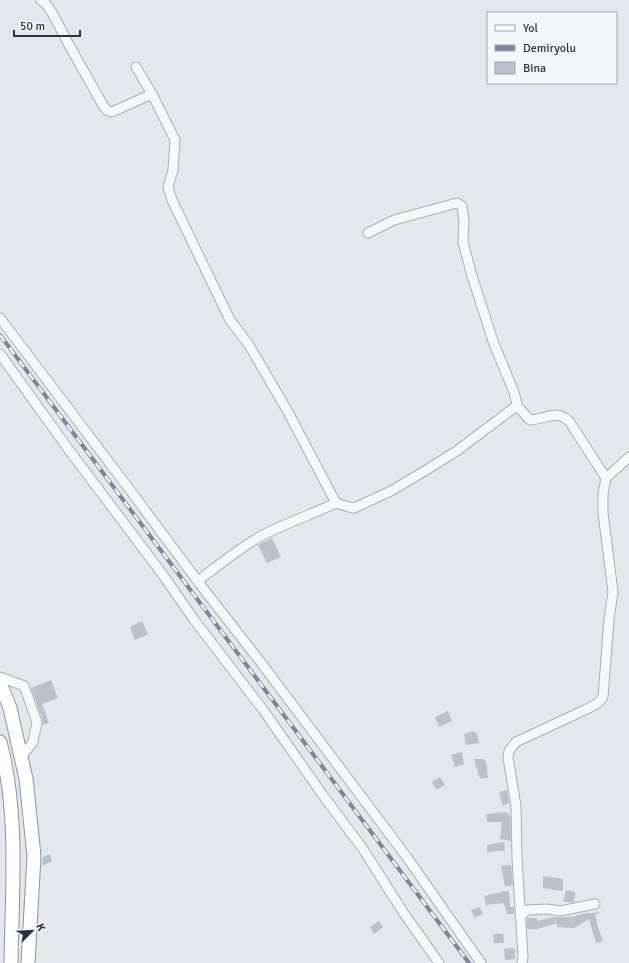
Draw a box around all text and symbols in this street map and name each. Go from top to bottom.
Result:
scale bar [14,12,80,38]
legend [487,12,617,84]
text: 50 m [20,19,45,34]
text: Yol [523,21,539,36]
text: Demiryolu [523,41,576,56]
text: Bina [523,61,546,76]
north arrow [12,911,52,951]
text: K [33,921,48,933]

